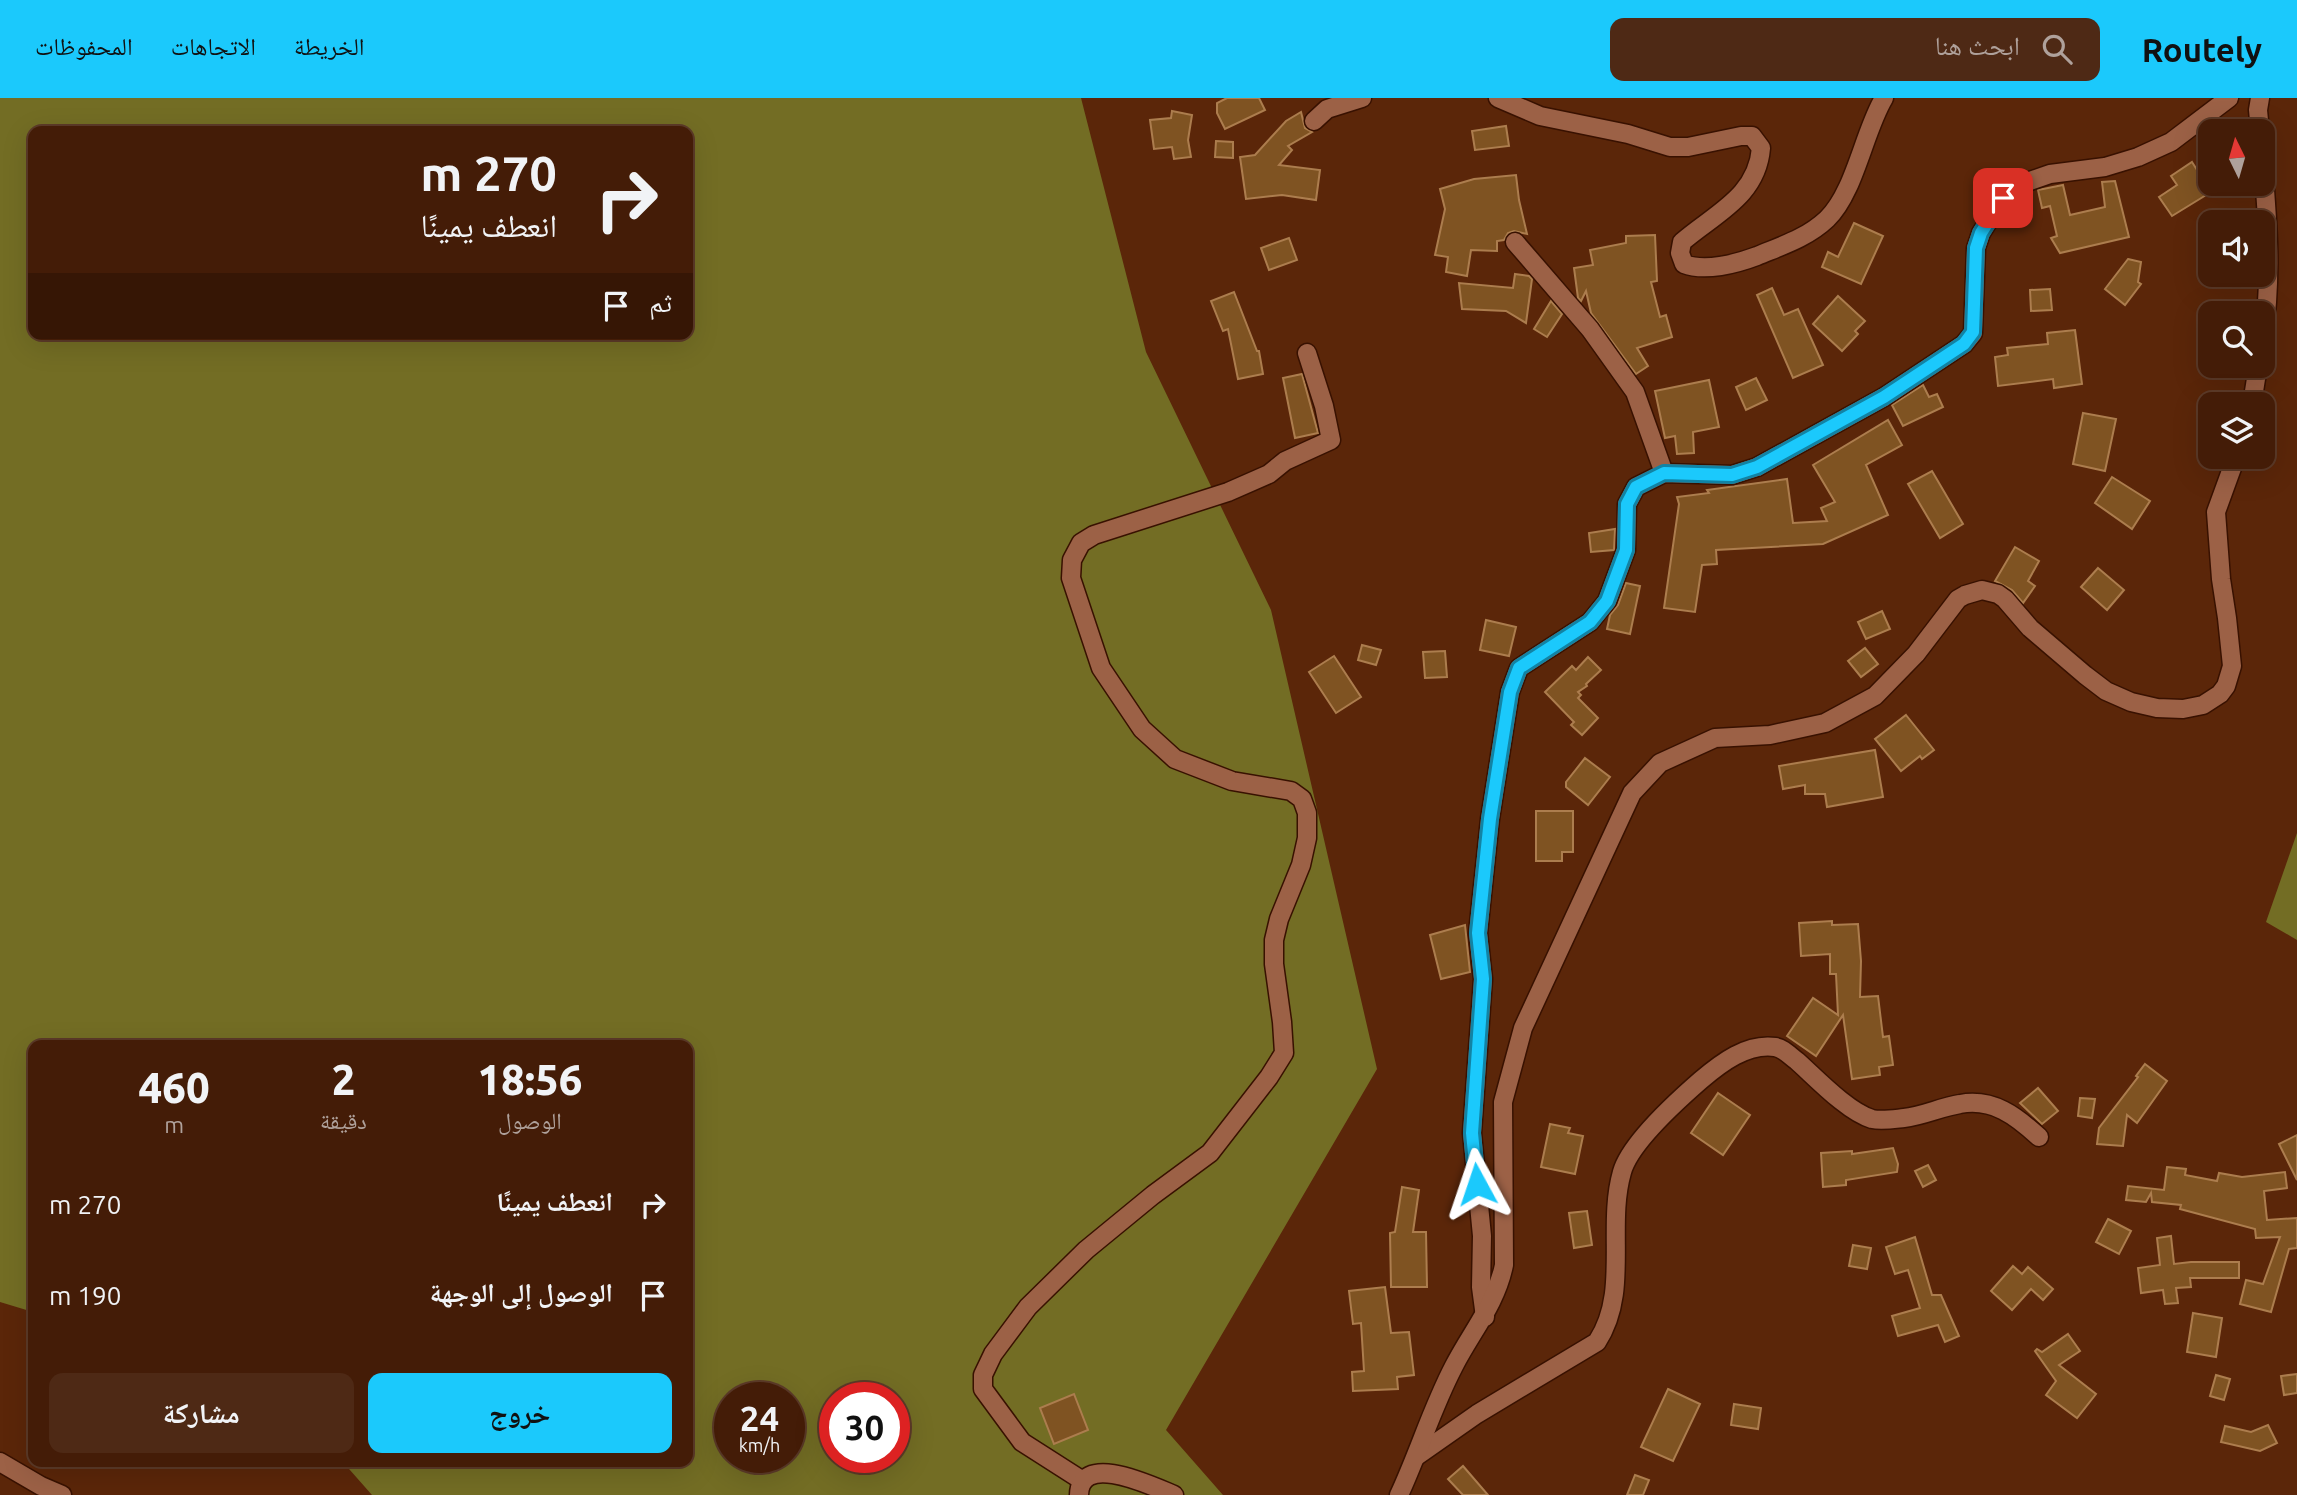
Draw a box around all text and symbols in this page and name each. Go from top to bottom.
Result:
search box [1610,18,2100,81]
icon: search [2038,30,2076,68]
text: ابحث هنا [1935,31,2020,60]
text: Routely [2142,31,2262,68]
text: المحفوظات [35,33,133,60]
text: الاتجاهات [171,33,256,60]
text: الخريطة [294,33,365,60]
north arrow [2198,119,2275,196]
map controls [2198,119,2275,469]
text: 270 m [420,145,557,200]
icon: right [581,154,672,245]
pin [1973,168,2033,228]
icon: arrive [1984,179,2022,217]
text: انعطف يمينًا [421,207,557,243]
button: sound [2198,210,2275,287]
icon: arrive [597,287,635,325]
text: ثم [649,288,672,317]
button: search [2198,301,2275,378]
button: layers [2198,392,2275,469]
text: 2 [332,1056,355,1103]
text: 18:56 [477,1056,582,1103]
text: 460 [139,1064,210,1111]
text: دقيقة [320,1108,367,1133]
text: الوصول [498,1108,562,1133]
text: m [164,1112,184,1137]
position arrow [1440,1147,1514,1221]
icon: right [634,1186,672,1224]
text: انعطف يمينًا [497,1187,613,1216]
text: 270 m [49,1190,121,1219]
icon: arrive [634,1277,672,1315]
text: الوصول إلى الوجهة [430,1278,613,1307]
text: 190 m [49,1281,121,1310]
button: مشاركة [49,1373,354,1453]
button: خروج [368,1373,672,1453]
speed limit sign: 30 [819,1382,910,1473]
text: 24 [740,1398,779,1438]
text: km/h [739,1435,780,1455]

